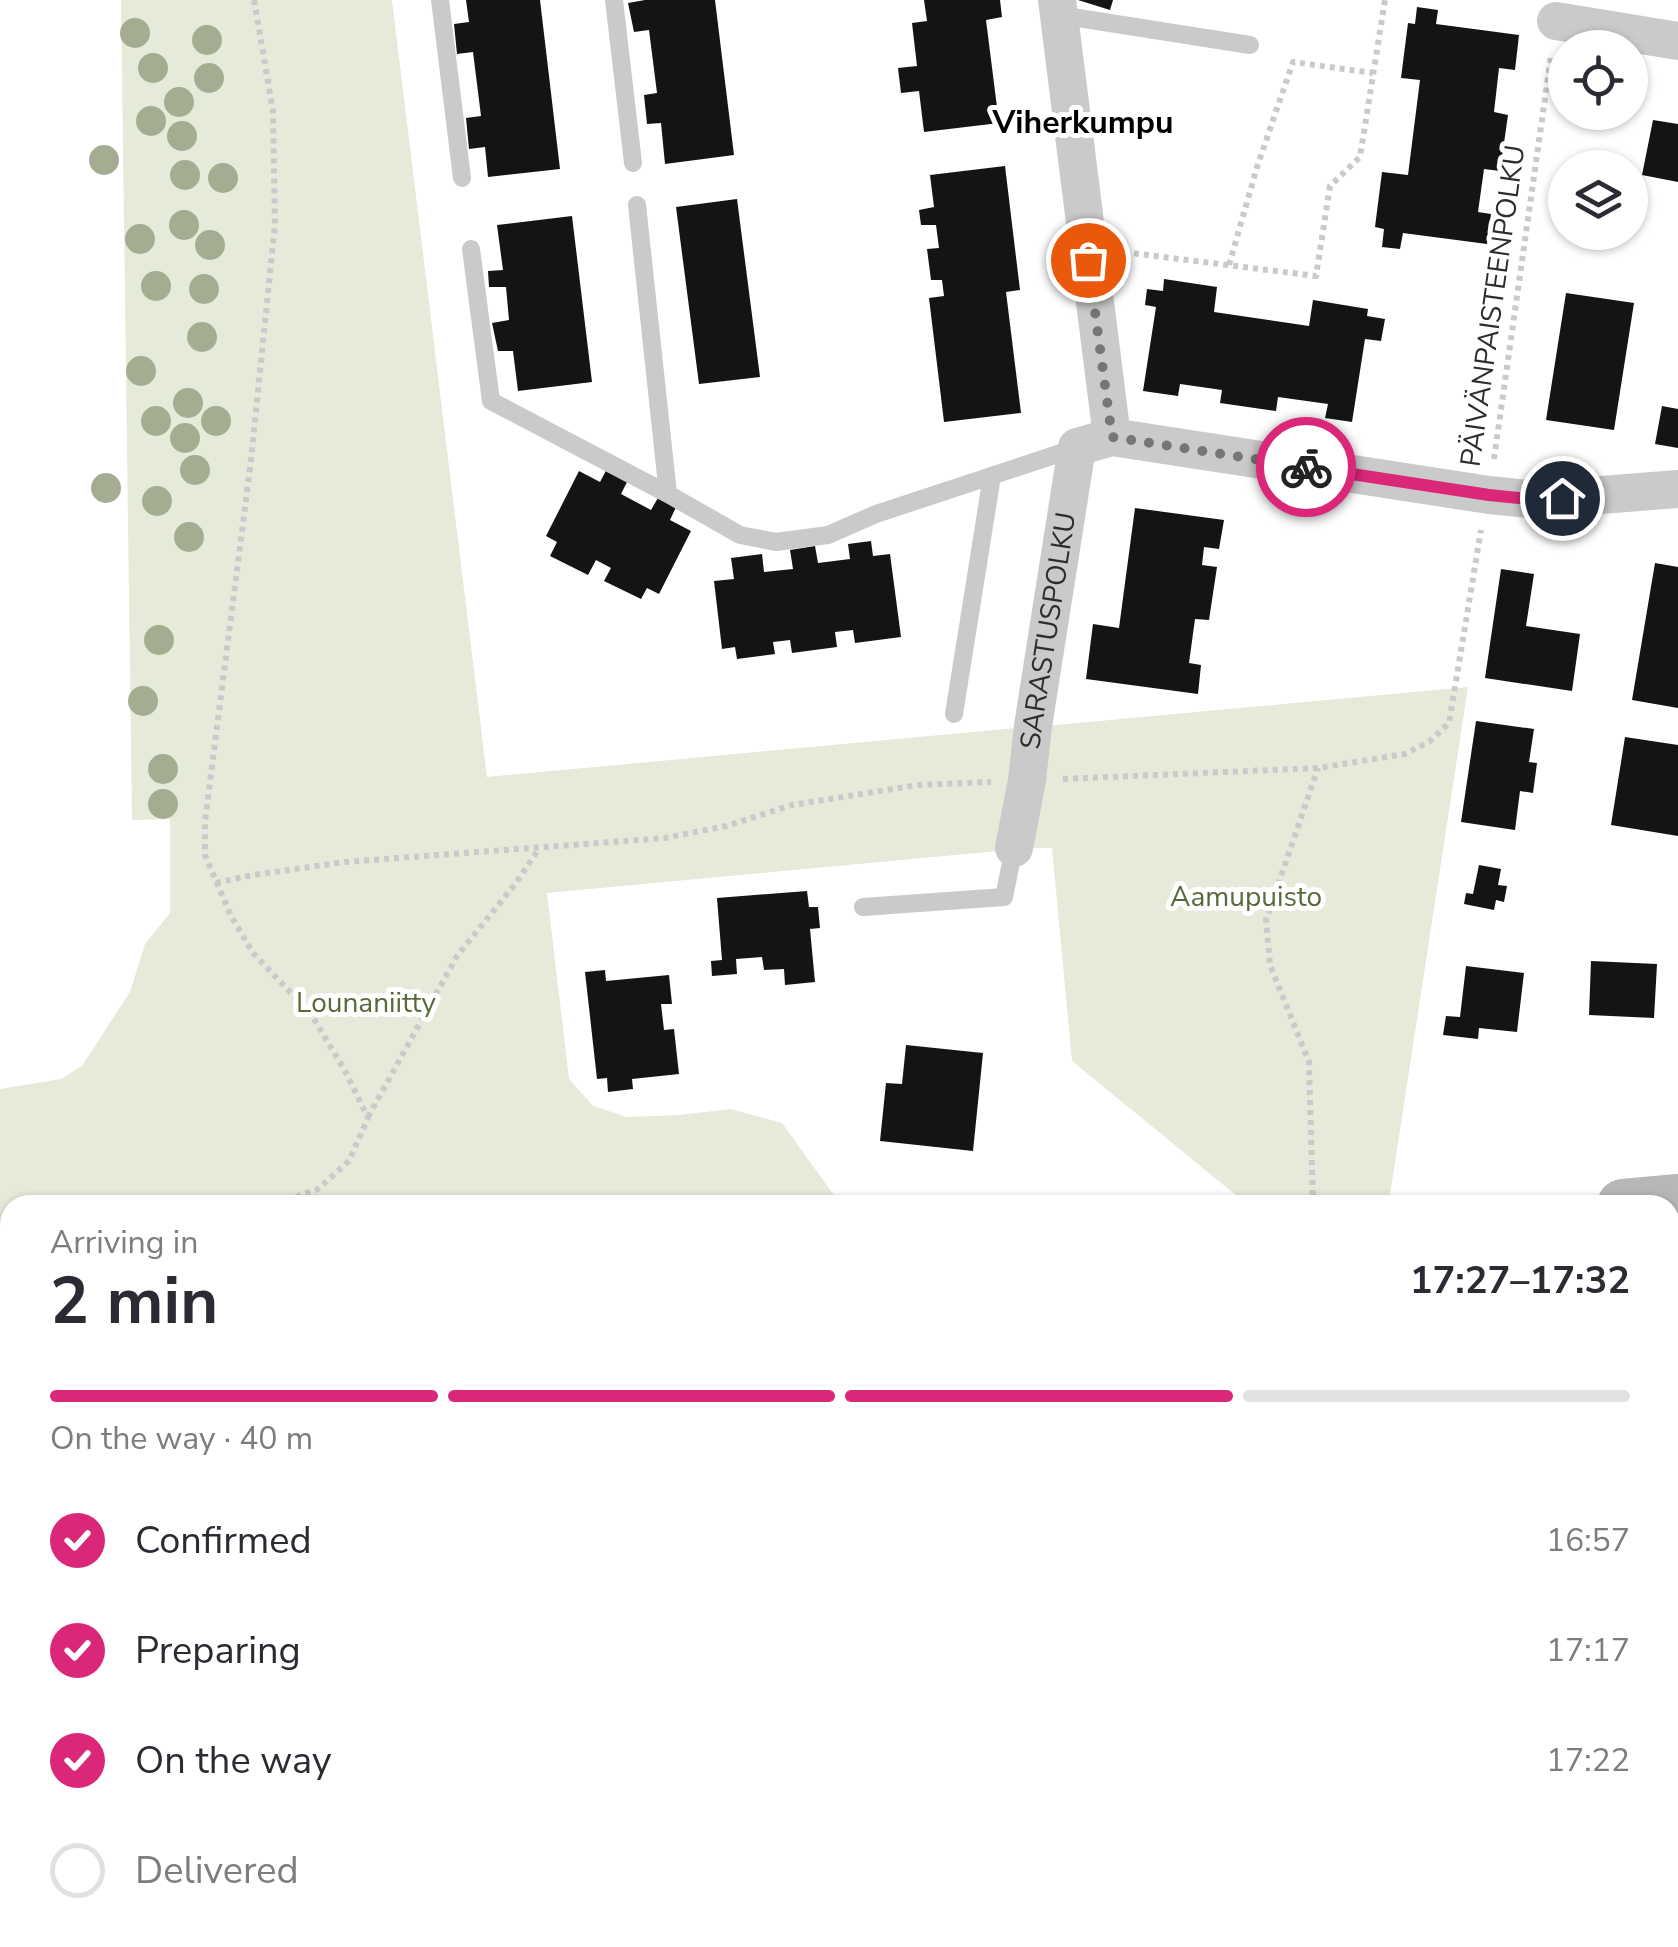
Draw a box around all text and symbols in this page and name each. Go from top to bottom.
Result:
map controls [1548,30,1648,250]
button: locate [1548,30,1648,130]
district label: Viherkumpu [991,101,1174,144]
street label: PÄIVÄNPAISTEENPOLKU [1452,143,1534,469]
button: layers [1548,150,1648,250]
pin [1046,218,1131,303]
icon: bag [1061,233,1116,288]
courier [1256,417,1356,517]
icon: bike [1279,440,1334,495]
pin [1520,456,1605,541]
icon: home [1535,471,1590,526]
street label: SARASTUSPOLKU [1012,510,1085,751]
park label: Aamupuisto [1170,878,1322,916]
park label: Lounaniitty [296,984,436,1022]
text: Arriving in [50,1221,198,1264]
text: 17:27–17:32 [1410,1255,1630,1306]
text: 2 min [50,1257,218,1346]
text: On the way · 40 m [50,1417,313,1460]
icon: check [50,1513,105,1568]
text: Confirmed [135,1515,312,1566]
text: 16:57 [1546,1519,1630,1562]
icon: check [50,1623,105,1678]
text: Preparing [135,1625,301,1676]
text: 17:17 [1546,1629,1630,1672]
icon: check [50,1733,105,1788]
text: On the way [135,1735,331,1786]
text: 17:22 [1546,1739,1630,1782]
text: Delivered [135,1845,299,1896]

